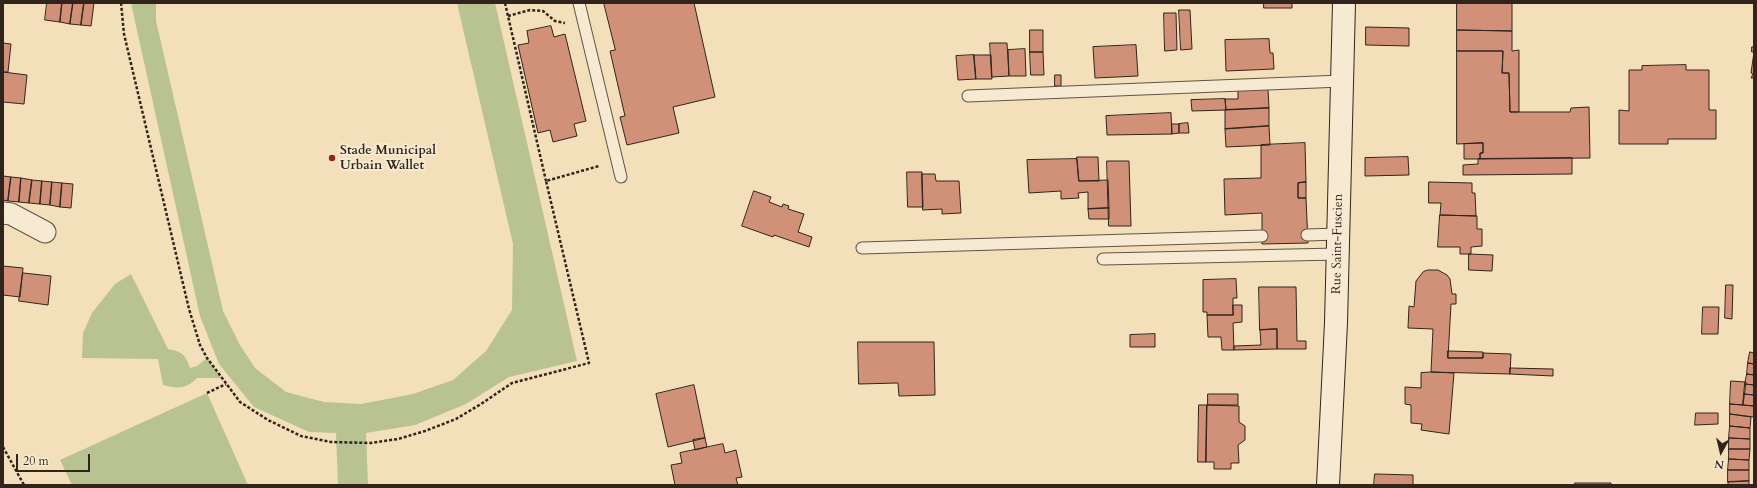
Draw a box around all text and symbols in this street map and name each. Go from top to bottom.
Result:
place label: Stade Municipal Urbain Wallet [340,143,436,174]
marker: Stade Municipal Urbain Wallet [327,153,337,163]
street label: Rue Saint-Fuscien [1329,194,1347,294]
north arrow [1701,432,1741,472]
scale bar [18,446,92,472]
text: 20 m [23,453,49,469]
text: N [1713,456,1725,472]

